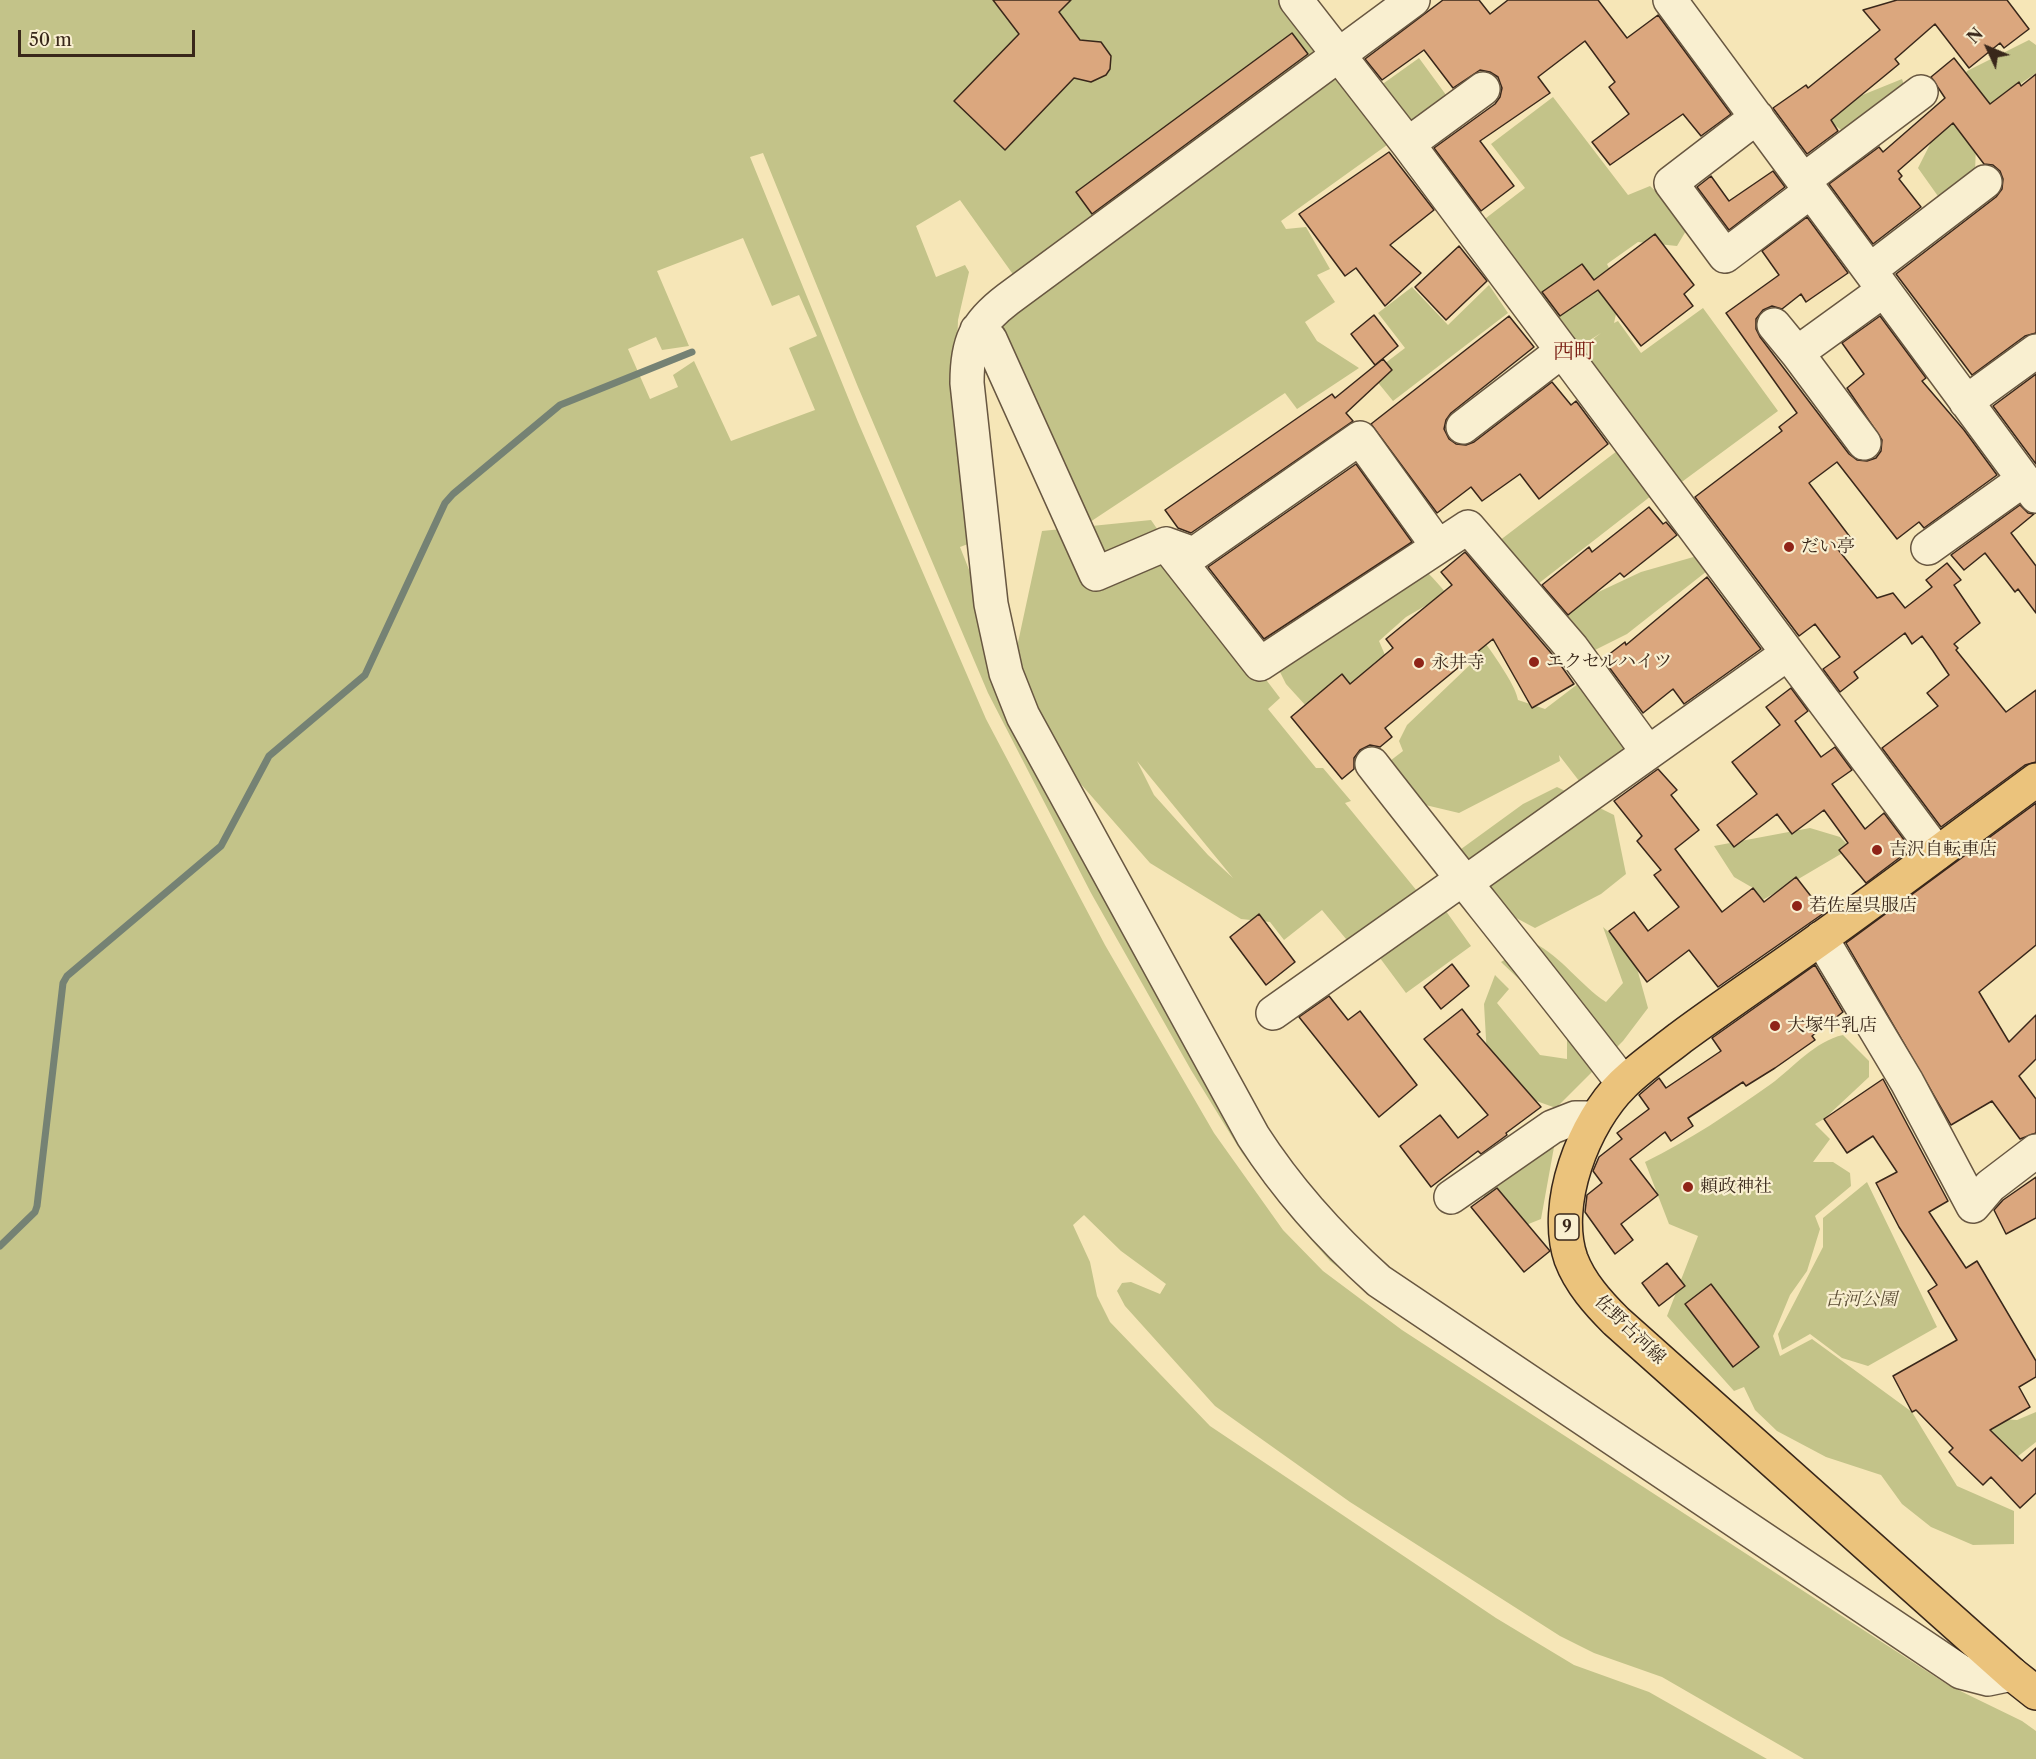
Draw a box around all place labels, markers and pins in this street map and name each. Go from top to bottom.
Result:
place label: だい亭 [1801,536,1855,558]
marker: だい亭 [1782,540,1796,554]
place label: エクセルハイツ [1546,651,1672,673]
place label: 永井寺 [1431,652,1485,674]
marker: エクセルハイツ [1527,655,1541,669]
marker: 永井寺 [1412,656,1426,670]
place label: 吉沢自転車店 [1889,839,1997,861]
marker: 吉沢自転車店 [1870,843,1884,857]
place label: 若佐屋呉服店 [1809,895,1917,917]
marker: 若佐屋呉服店 [1790,899,1804,913]
place label: 大塚牛乳店 [1787,1015,1877,1037]
marker: 大塚牛乳店 [1768,1019,1782,1033]
place label: 頼政神社 [1700,1176,1772,1198]
marker: 頼政神社 [1681,1180,1695,1194]

